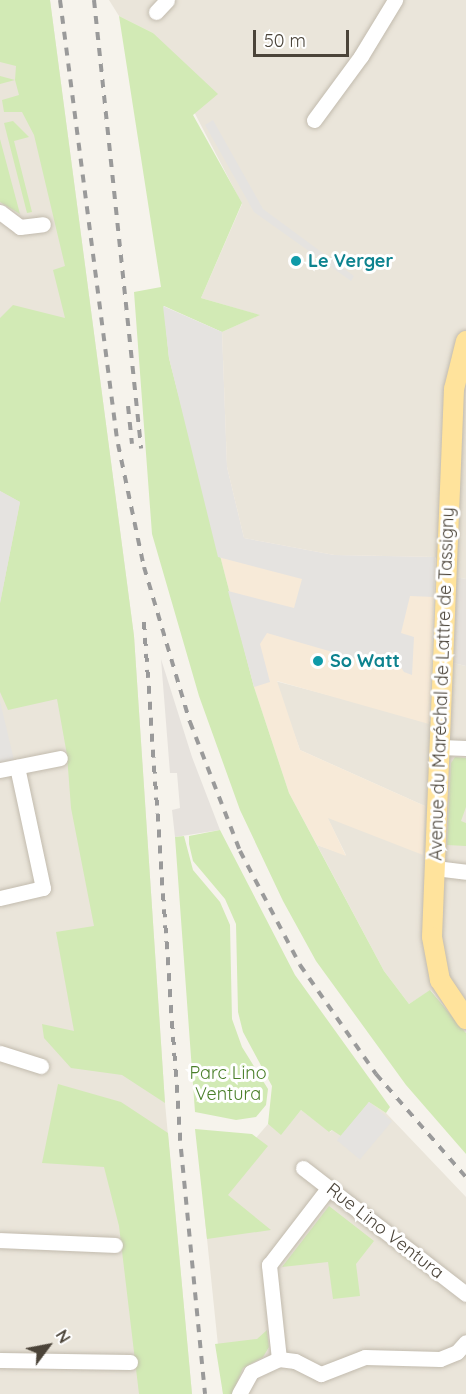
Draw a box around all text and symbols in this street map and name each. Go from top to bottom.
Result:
scale bar [256,18,352,56]
text: 50 m [264,29,306,52]
place label: Le Verger [308,250,393,272]
marker: Le Verger [289,254,303,268]
street label: Avenue du Maréchal de Lattre de Tassigny [425,507,459,861]
place label: So Watt [330,650,400,672]
marker: So Watt [311,654,325,668]
park label: Parc Lino Ventura [189,1063,267,1106]
street label: Rue Lino Ventura [322,1178,448,1284]
north arrow [18,1316,78,1376]
text: N [52,1326,75,1347]

